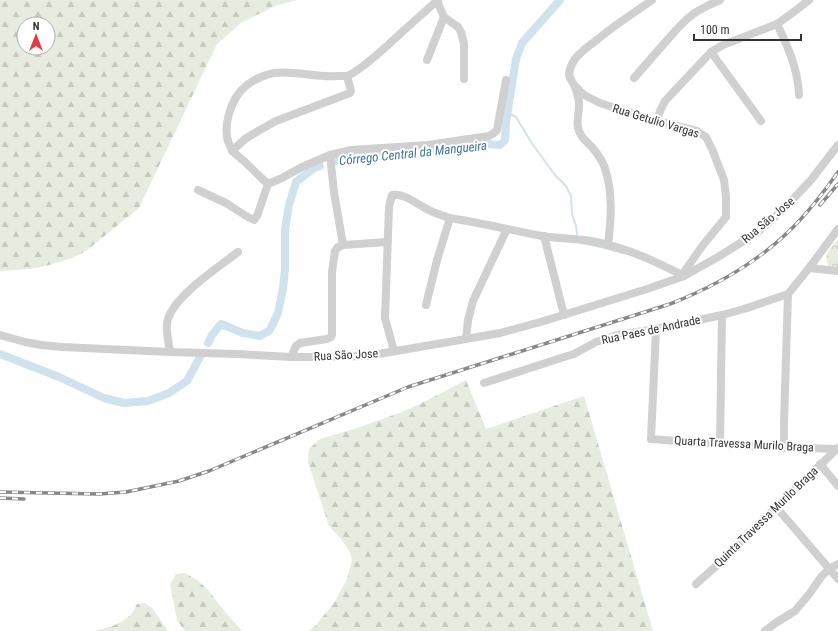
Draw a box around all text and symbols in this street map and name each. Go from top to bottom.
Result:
north arrow [16,16,56,56]
scale bar [694,16,801,42]
text: N [33,20,40,33]
text: 100 m [700,23,730,37]
street label: Rua Getulio Vargas [611,101,701,141]
water label: Córrego Central da Mangueira [338,138,488,168]
street label: Rua São Jose [739,194,797,246]
street label: Rua Paes de Andrade [600,313,702,347]
street label: Rua São Jose [314,346,379,364]
street label: Quarta Travessa Murilo Braga [674,433,814,455]
street label: Quinta Travessa Murilo Braga [711,464,821,570]

